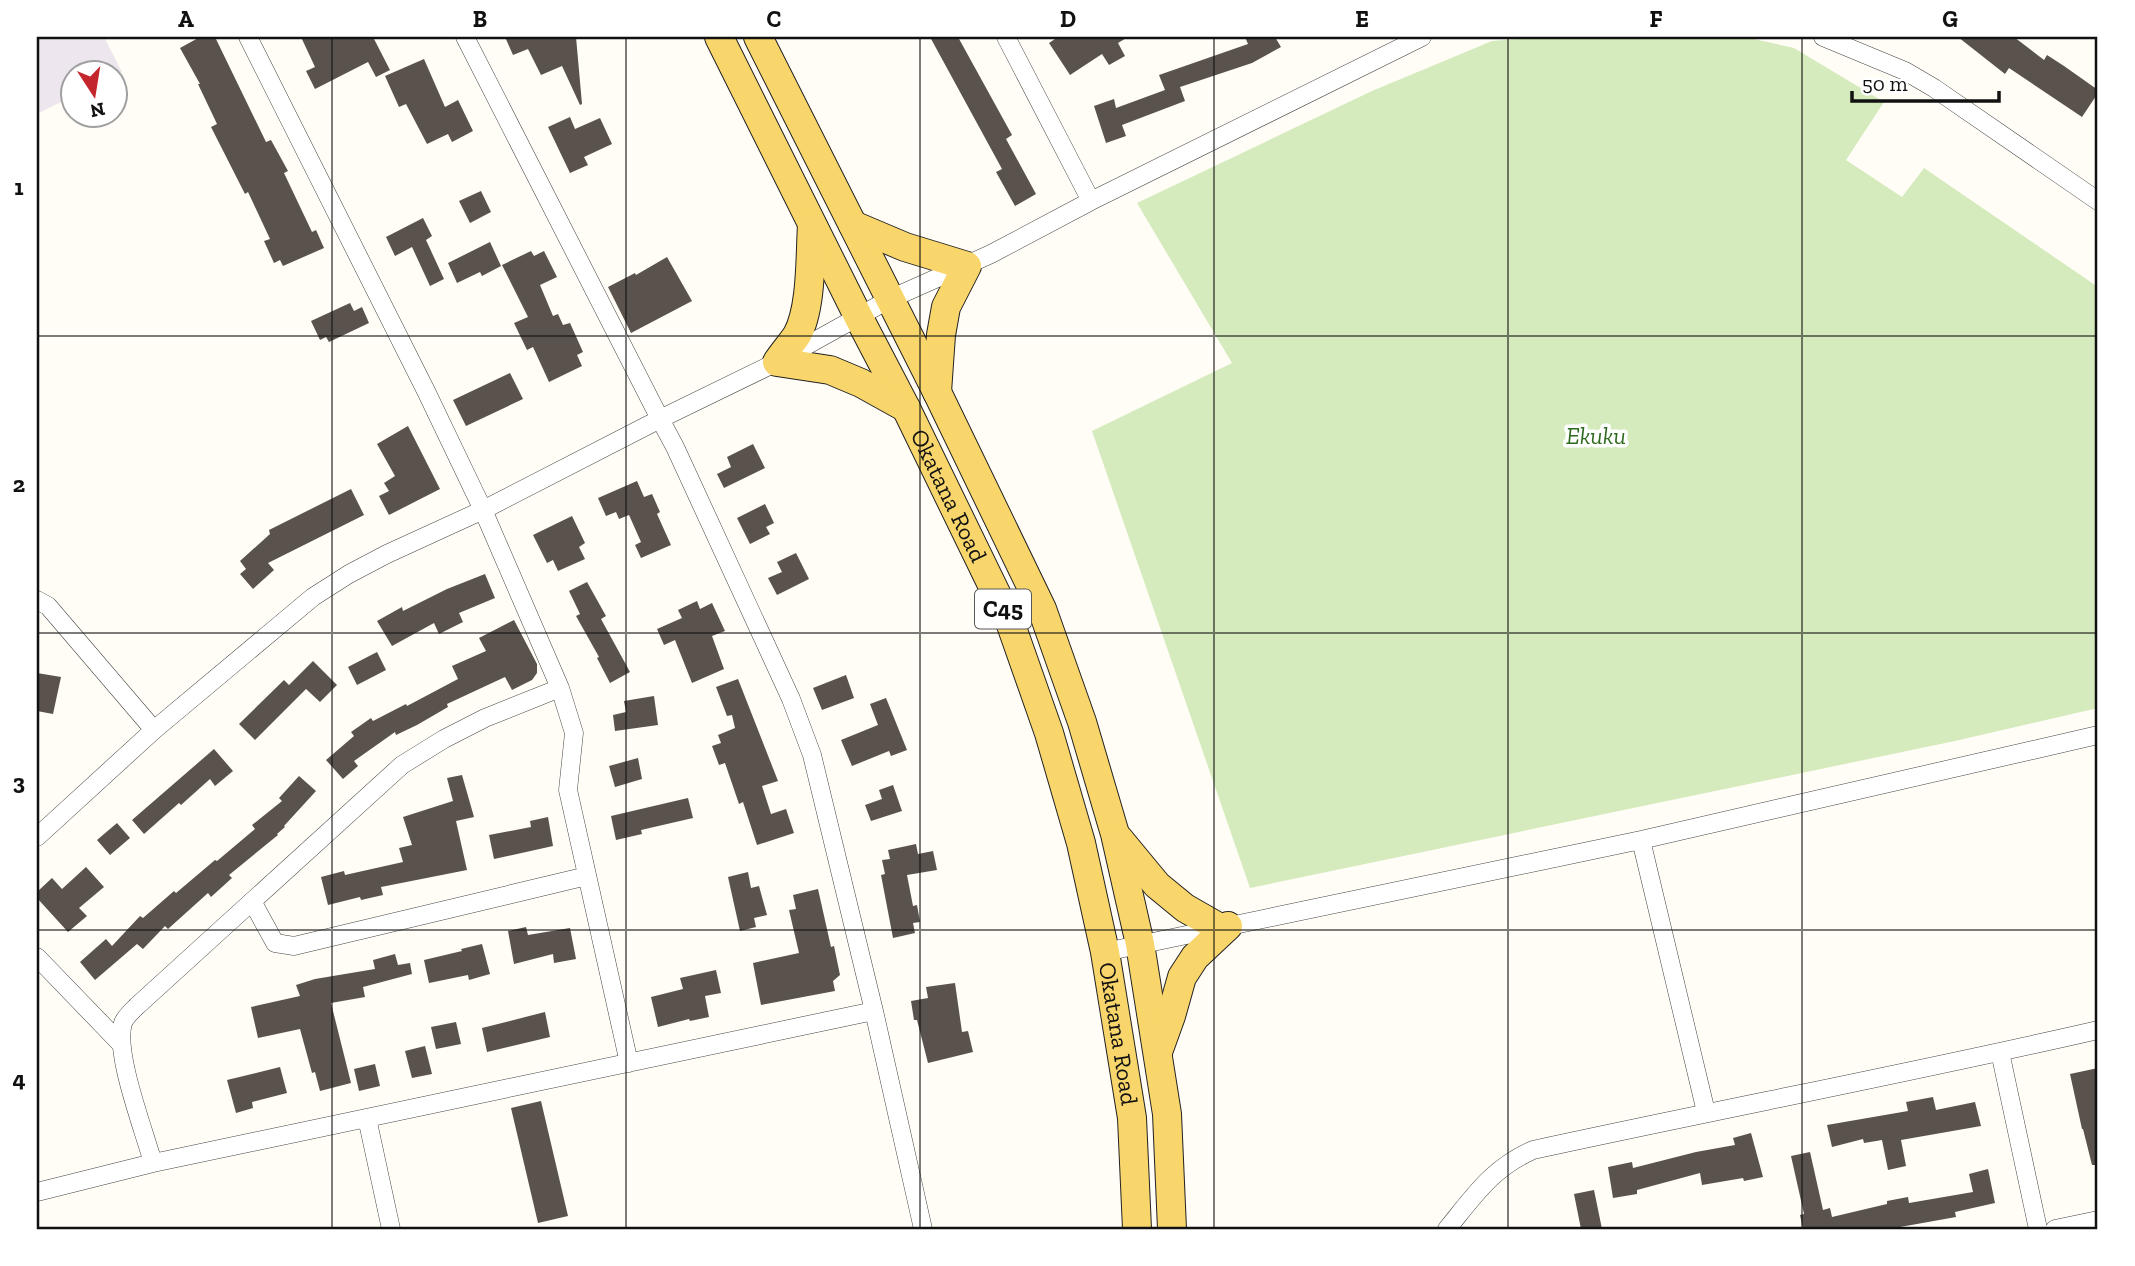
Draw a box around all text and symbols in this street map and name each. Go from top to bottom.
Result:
text: A [178,5,194,33]
text: B [473,5,487,33]
text: C [767,5,781,33]
text: D [1060,5,1076,33]
text: E [1355,5,1369,33]
text: F [1649,5,1663,33]
text: G [1942,5,1958,33]
north arrow [60,60,130,130]
scale bar [1852,60,1998,104]
text: 50 m [1862,71,1908,96]
text: N [88,97,107,123]
text: 1 [14,173,24,201]
park label: Ekuku [1566,421,1626,450]
street label: Okatana Road [905,424,994,567]
text: 2 [13,470,25,498]
road number: C45 [975,590,1031,628]
text: 3 [13,768,25,796]
street label: Okatana Road [1093,960,1145,1107]
text: 4 [12,1065,26,1093]

